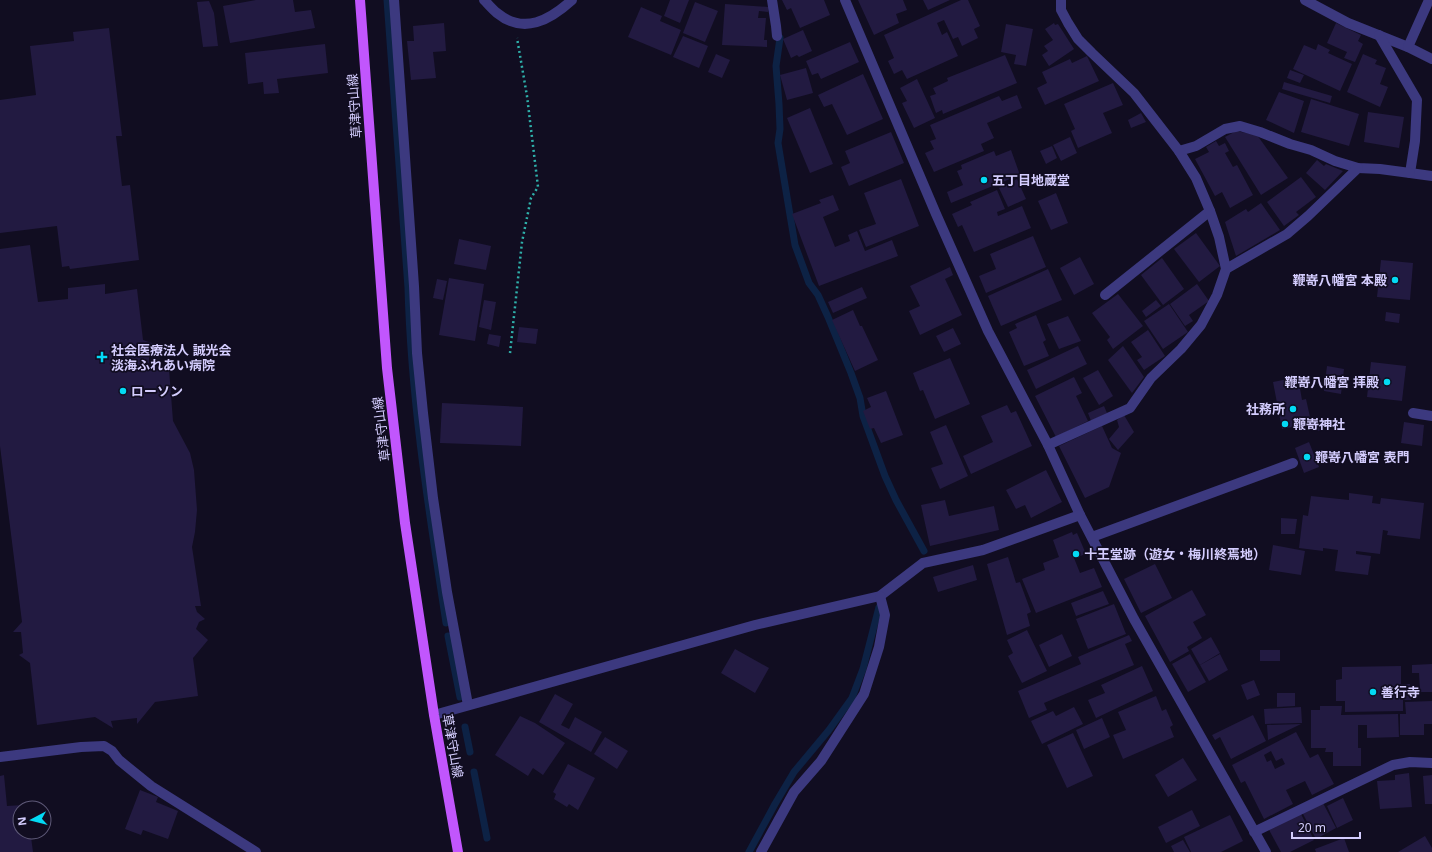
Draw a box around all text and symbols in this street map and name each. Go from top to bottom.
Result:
street label: 草津守山線 [343,73,365,139]
place label: 五丁目地蔵堂 [992,171,1070,189]
marker: 五丁目地蔵堂 [979,175,989,185]
place label: 鞭嵜八幡宮 本殿 [1293,271,1387,289]
marker: 鞭嵜八幡宮 本殿 [1390,275,1400,285]
place label: 社会医療法人 誠光会 淡海ふれあい病院 [111,341,231,374]
marker: 社会医療法人 誠光会 淡海ふれあい病院 [96,351,108,363]
place label: 鞭嵜八幡宮 拝殿 [1285,373,1379,391]
marker: 鞭嵜八幡宮 拝殿 [1382,377,1392,387]
place label: ローソン [131,382,183,400]
marker: ローソン [118,386,128,396]
street label: 草津守山線 [368,396,394,462]
place label: 社務所 [1246,400,1285,418]
marker: 社務所 [1288,404,1298,414]
place label: 鞭嵜神社 [1293,415,1345,433]
marker: 鞭嵜神社 [1280,419,1290,429]
place label: 鞭嵜八幡宮 表門 [1315,448,1409,466]
marker: 鞭嵜八幡宮 表門 [1302,452,1312,462]
place label: 十王堂跡（遊女・梅川終焉地） [1084,545,1266,563]
marker: 十王堂跡（遊女・梅川終焉地） [1071,549,1081,559]
place label: 善行寺 [1381,683,1420,701]
marker: 善行寺 [1368,687,1378,697]
street label: 草津守山線 [438,712,468,780]
north arrow [12,800,52,840]
scale bar [1292,814,1360,840]
text: N [14,816,30,827]
text: 20 m [1298,819,1326,836]

